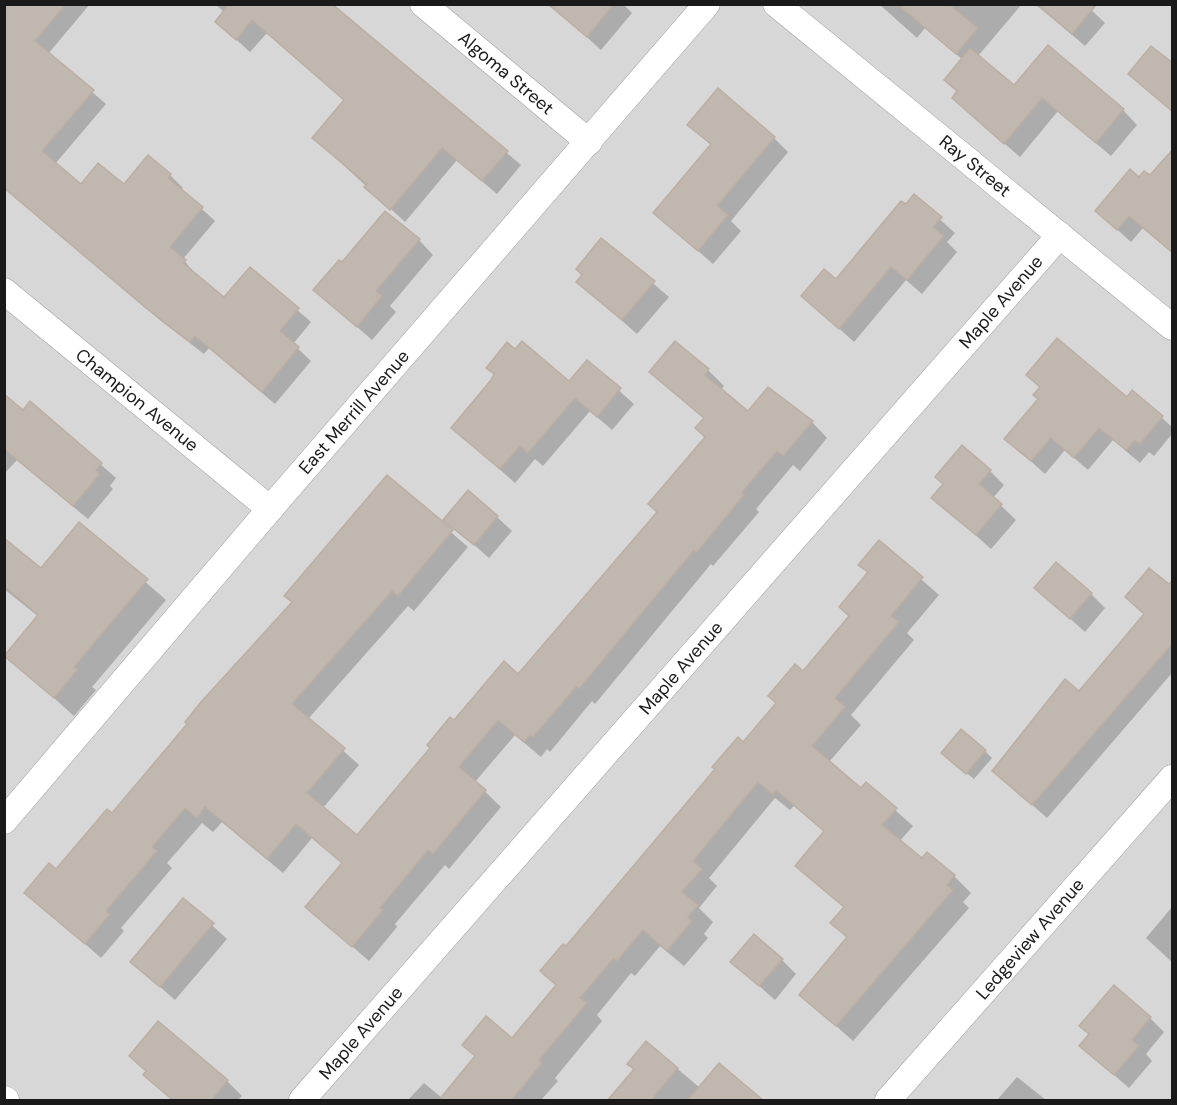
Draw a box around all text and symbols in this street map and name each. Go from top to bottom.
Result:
street label: Algoma Street [453,26,559,120]
street label: Ray Street [934,130,1016,202]
street label: Maple Avenue [954,250,1048,354]
street label: Champion Avenue [71,343,203,457]
street label: East Merrill Avenue [293,345,415,479]
street label: Maple Avenue [634,616,728,720]
street label: Ledgeview Avenue [971,873,1089,1005]
street label: Maple Avenue [314,981,408,1085]

